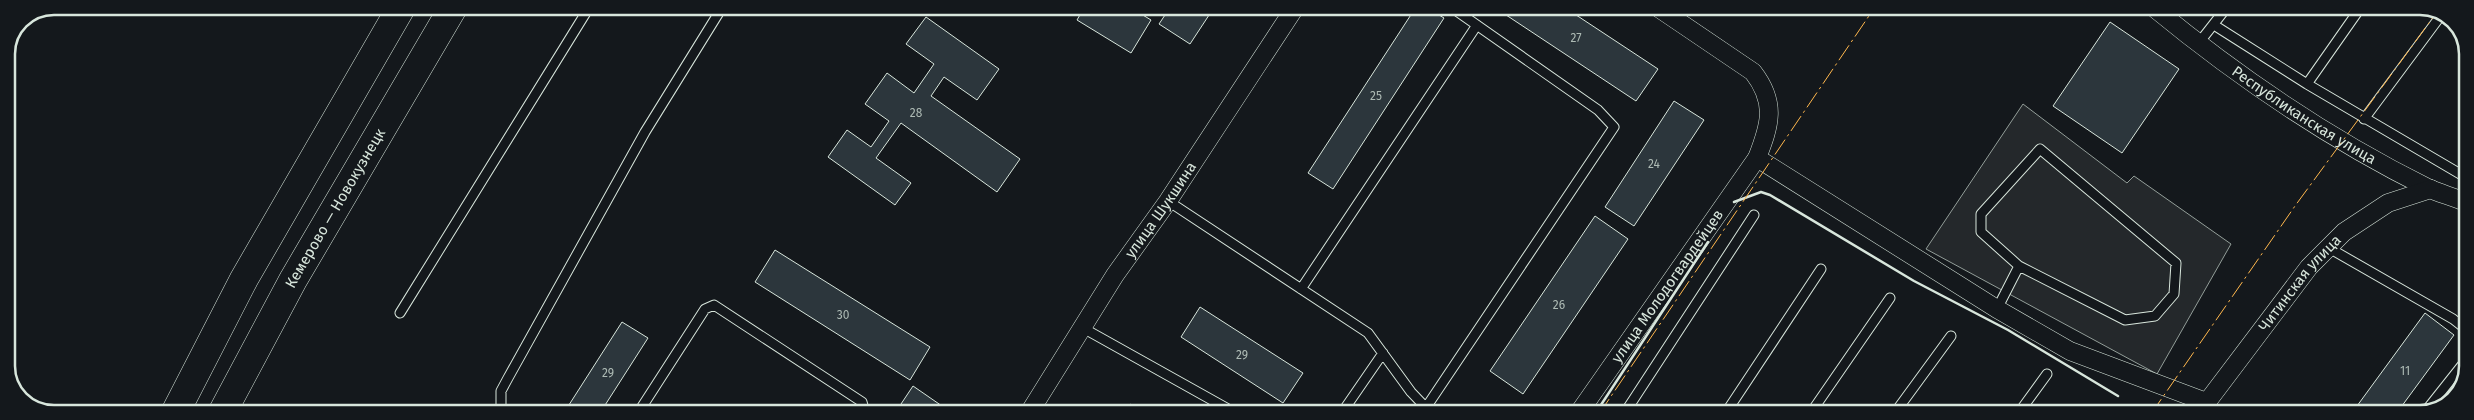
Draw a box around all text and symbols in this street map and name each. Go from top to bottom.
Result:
house number: 27 [1570,31,1582,45]
street label: Республиканская улица [2228,62,2379,168]
house number: 25 [1370,89,1382,103]
house number: 28 [910,106,923,120]
street label: Кемерово — Новокузнецк [281,125,389,291]
house number: 24 [1648,157,1661,171]
street label: улица Шукшина [1121,159,1200,262]
street label: улица Молодогвардейцев [1608,206,1727,366]
street label: Читинская улица [2255,231,2345,335]
house number: 26 [1553,298,1565,312]
house number: 30 [837,308,850,322]
house number: 29 [1236,348,1248,362]
house number: 11 [2400,364,2410,378]
house number: 29 [602,366,614,380]

